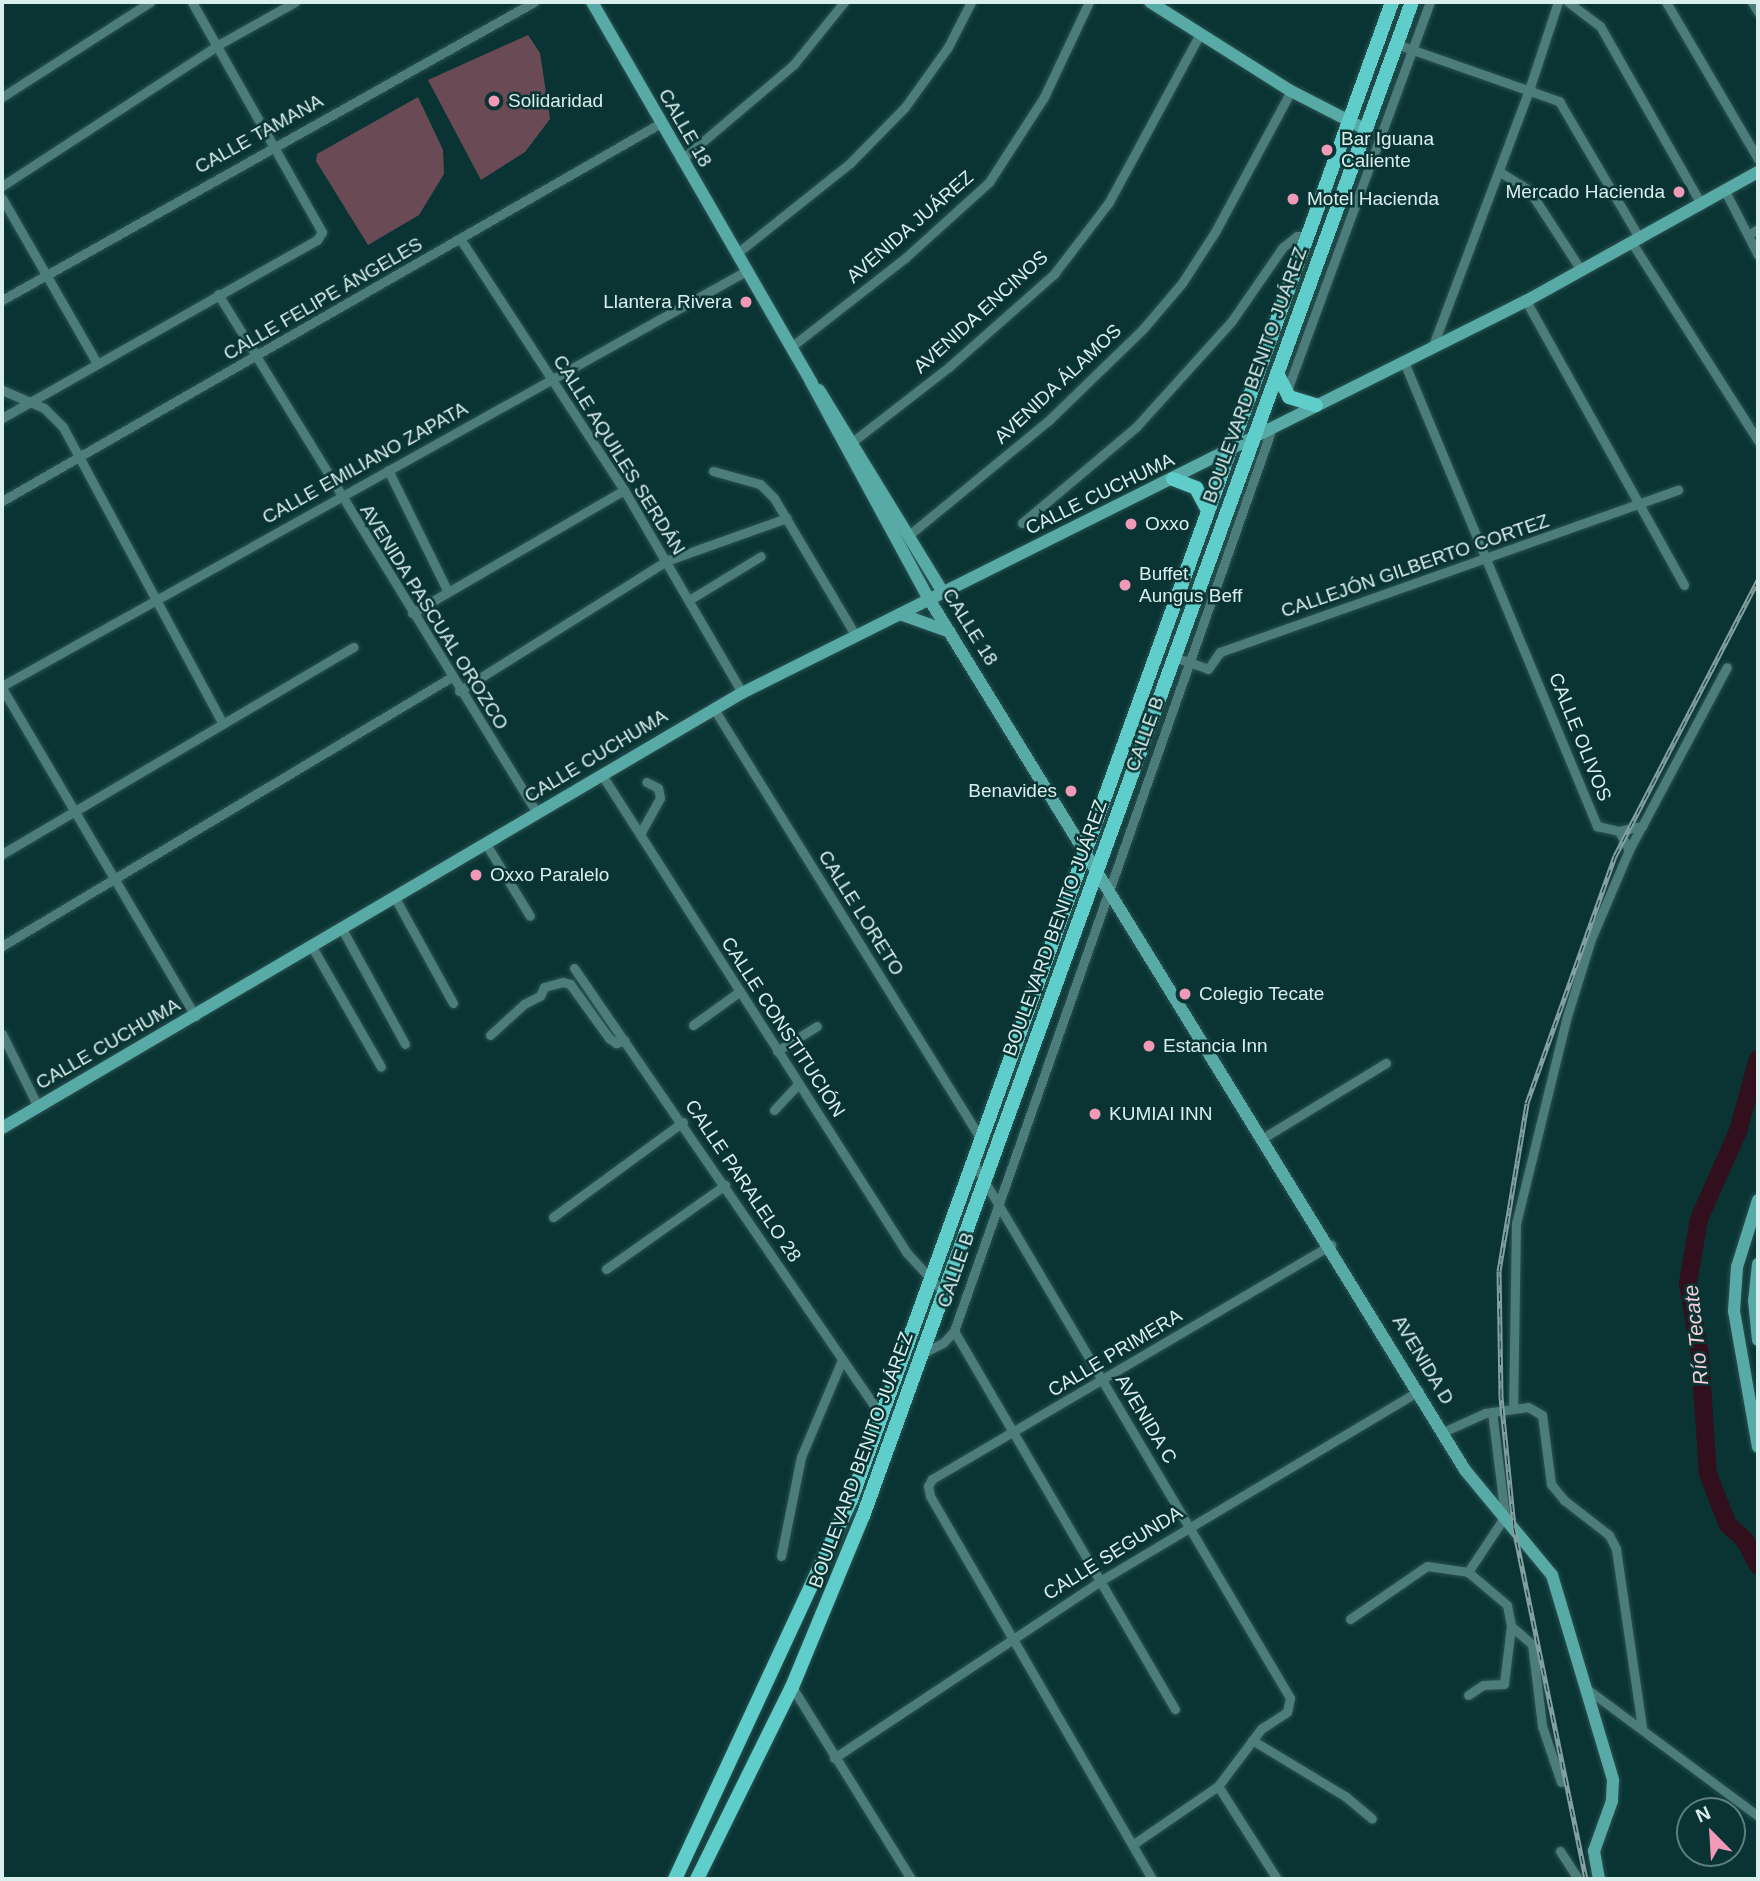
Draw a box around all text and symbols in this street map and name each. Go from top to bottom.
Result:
street label: CALLE 18 [653,85,717,171]
street label: CALLE TAMANA [191,89,327,179]
place label: Solidaridad [508,90,603,112]
marker: Solidaridad [486,93,502,109]
place label: Bar Iguana Caliente [1341,128,1434,172]
marker: Bar Iguana Caliente [1319,142,1335,158]
street label: AVENIDA JUÁREZ [842,166,978,288]
place label: Mercado Hacienda [1506,181,1665,203]
marker: Mercado Hacienda [1671,184,1687,200]
place label: Motel Hacienda [1307,188,1439,210]
marker: Motel Hacienda [1285,191,1301,207]
street label: CALLE FELIPE ÁNGELES [219,233,427,365]
street label: BOULEVARD BENITO JUÁREZ [1198,244,1312,506]
street label: AVENIDA ENCINOS [909,245,1053,379]
place label: Llantera Rivera [603,291,732,313]
marker: Llantera Rivera [738,294,754,310]
street label: AVENIDA ÁLAMOS [989,319,1127,449]
street label: CALLE AQUILES SERDÁN [548,350,690,560]
street label: CALLE EMILIANO ZAPATA [258,397,472,529]
street label: CALLE CUCHUMA [1022,448,1178,540]
street label: AVENIDA PASCUAL OROZCO [355,499,513,735]
street label: CALLEJÓN GILBERTO CORTEZ [1278,509,1552,623]
place label: Oxxo [1145,513,1189,535]
marker: Oxxo [1123,516,1139,532]
place label: Buffet Aungus Beff [1139,563,1242,607]
marker: Buffet Aungus Beff [1117,577,1133,593]
street label: CALLE 18 [937,584,1003,670]
street label: CALLE OLIVOS [1544,670,1616,804]
street label: CALLE B [1121,693,1169,775]
street label: CALLE CUCHUMA [520,704,672,808]
place label: Benavides [968,780,1057,802]
marker: Benavides [1063,783,1079,799]
street label: BOULEVARD BENITO JUÁREZ [998,797,1112,1059]
street label: CALLE LORETO [813,846,909,980]
place label: Oxxo Paralelo [490,864,609,886]
marker: Oxxo Paralelo [468,867,484,883]
street label: CALLE CONSTITUCIÓN [716,933,850,1121]
place label: Colegio Tecate [1199,983,1325,1005]
marker: Colegio Tecate [1177,986,1193,1002]
street label: CALLE CUCHUMA [32,993,184,1095]
place label: Estancia Inn [1163,1035,1268,1057]
marker: Estancia Inn [1141,1038,1157,1054]
street label: CALLE PARALELO 28 [680,1096,806,1266]
place label: KUMIAI INN [1109,1103,1212,1125]
marker: KUMIAI INN [1087,1106,1103,1122]
street label: CALLE B [932,1229,980,1311]
water label: Río Tecate [1678,1284,1714,1386]
street label: CALLE PRIMERA [1044,1304,1186,1402]
street label: AVENIDA D [1387,1311,1459,1409]
street label: BOULEVARD BENITO JUÁREZ [804,1329,918,1591]
street label: AVENIDA C [1110,1370,1182,1468]
street label: CALLE SEGUNDA [1039,1501,1187,1605]
north arrow [1676,1797,1746,1867]
text: N [1693,1802,1714,1827]

